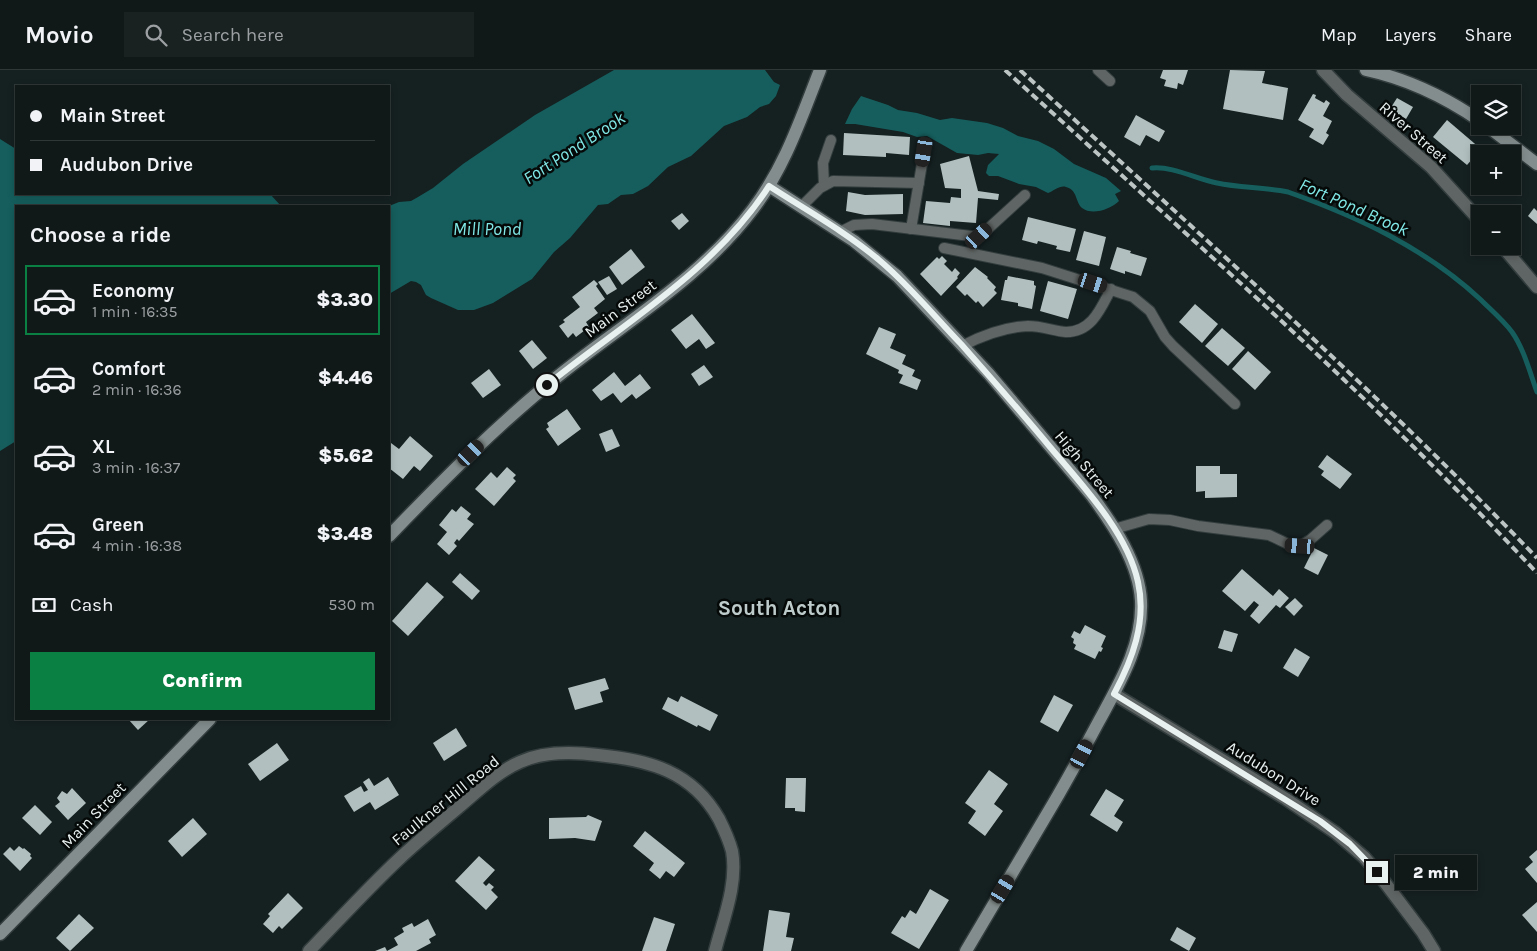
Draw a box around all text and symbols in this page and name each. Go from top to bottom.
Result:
search box [124,12,474,57]
text: Movio [25,21,94,49]
icon: search [142,21,170,49]
text: Search here [182,24,284,46]
text: Map [1321,24,1357,46]
text: Layers [1385,24,1437,46]
text: Share [1465,24,1512,46]
map controls [1471,85,1521,255]
button: layers [1471,85,1521,135]
street label: River Street [1376,98,1452,167]
text: Main Street [60,105,165,127]
water label: Fort Pond Brook [519,106,630,189]
car [914,136,933,168]
button: + [1471,145,1521,195]
text: Audubon Drive [60,154,193,176]
water label: Fort Pond Brook [1296,173,1413,241]
button: − [1471,205,1521,255]
water label: Mill Pond [453,218,522,240]
car [962,220,995,252]
text: Choose a ride [30,222,171,248]
car [1076,271,1109,295]
street label: Main Street [581,275,660,341]
icon: car [32,278,77,323]
text: Economy [92,280,174,302]
text: $3.30 [316,289,373,311]
text: 1 min · 16:35 [92,302,178,321]
icon: car [32,356,77,401]
text: Comfort [92,358,166,380]
text: $4.46 [318,367,373,389]
route start [536,374,558,396]
text: 2 min · 16:36 [92,380,182,399]
street label: High Street [1051,427,1118,502]
icon: car [32,434,77,479]
text: XL [92,436,114,458]
car [454,437,487,469]
text: $5.62 [318,445,373,467]
text: 3 min · 16:37 [92,458,180,477]
icon: car [32,512,77,557]
text: Green [92,514,144,536]
text: $3.48 [317,523,373,545]
text: 4 min · 16:38 [92,536,182,555]
car [1284,537,1315,555]
icon: cash [30,591,58,619]
text: Cash [70,594,114,616]
text: 530 m [328,595,375,614]
district label: South Acton [718,596,840,620]
button: Confirm [30,652,375,710]
car [1068,737,1095,771]
street label: Audubon Drive [1223,737,1324,810]
street label: Faulkner Hill Road [388,751,503,849]
street label: Main Street [57,778,130,852]
callout: 2 min [1394,854,1477,890]
route end [1366,861,1388,883]
text: 2 min [1413,863,1459,882]
car [988,872,1017,906]

